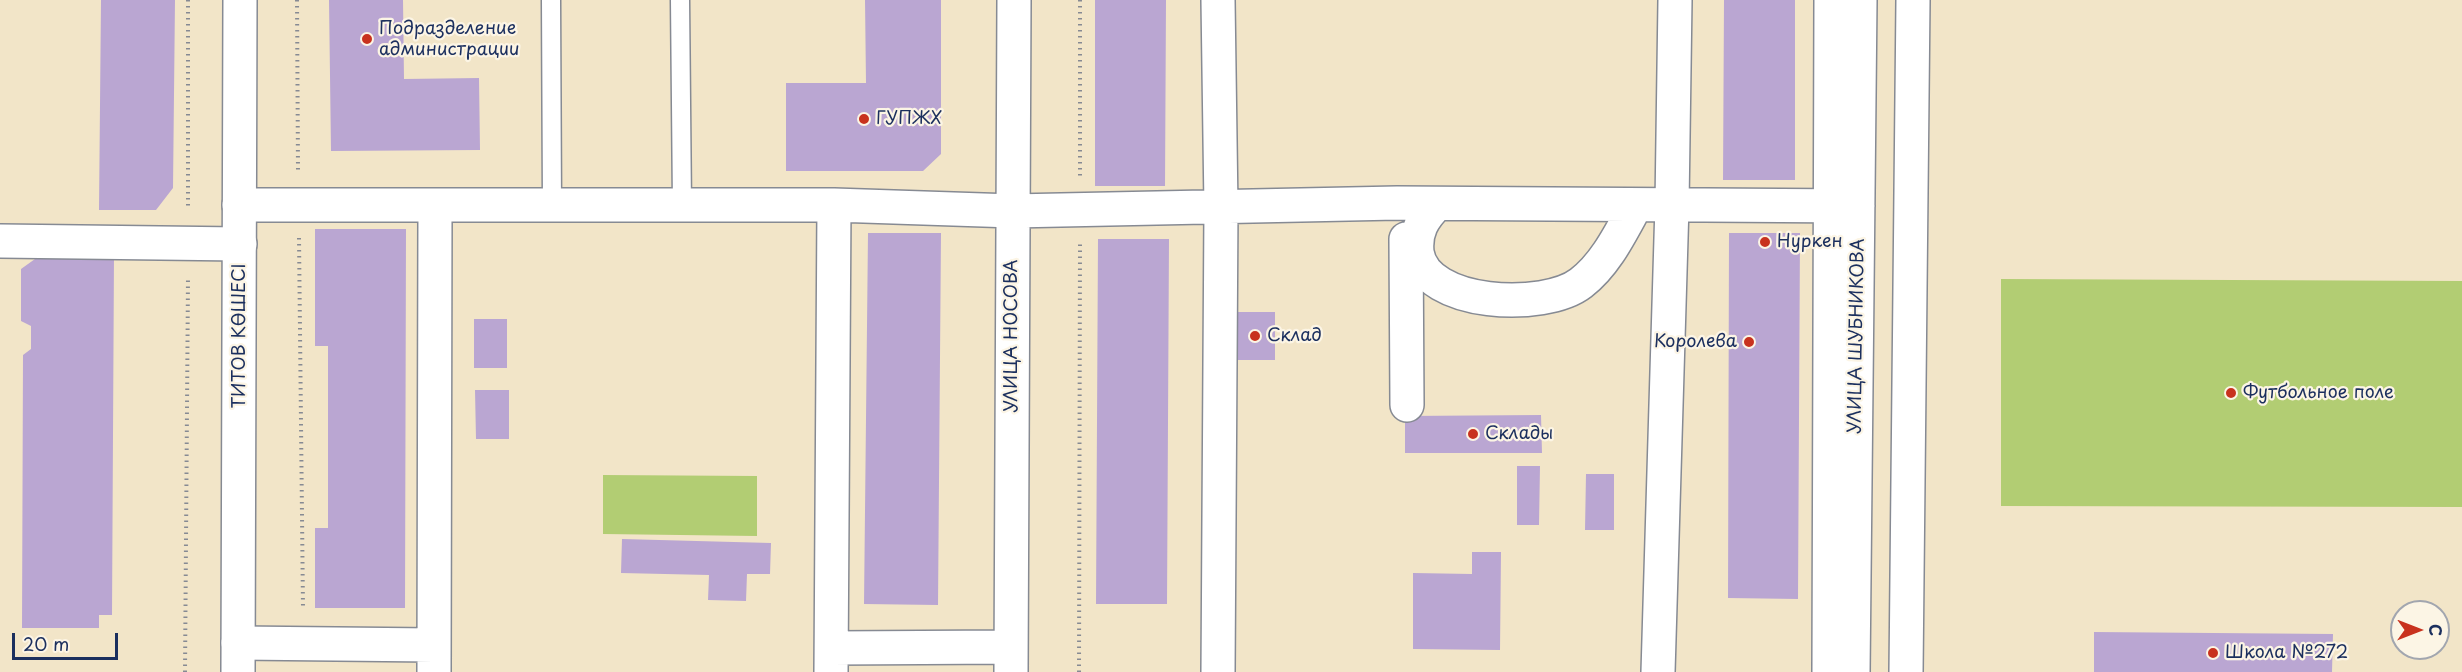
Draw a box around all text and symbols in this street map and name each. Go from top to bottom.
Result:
place label: Подразделение администрации [379,18,519,60]
marker: Подразделение администрации [360,32,374,46]
place label: ГУПЖХ [876,108,942,130]
marker: ГУПЖХ [857,112,871,126]
place label: Нуркен [1777,231,1843,253]
marker: Нуркен [1758,235,1772,249]
street label: УЛИЦА ШУБНИКОВА [1844,238,1870,434]
street label: УЛИЦА НОСОВА [1001,259,1023,413]
street label: ТИТОВ КӨШЕСІ [229,264,251,408]
place label: Склад [1267,325,1322,347]
marker: Склад [1248,329,1262,343]
place label: Королева [1654,331,1737,353]
marker: Королева [1742,335,1756,349]
place label: Футбольное поле [2243,382,2394,404]
marker: Футбольное поле [2224,386,2238,400]
place label: Склады [1485,423,1553,445]
marker: Склады [1466,427,1480,441]
north arrow [2390,600,2450,660]
scale bar [15,621,122,659]
text: С [2424,624,2448,636]
text: 20 m [23,630,69,657]
place label: Школа №272 [2225,642,2348,664]
marker: Школа №272 [2206,646,2220,660]

